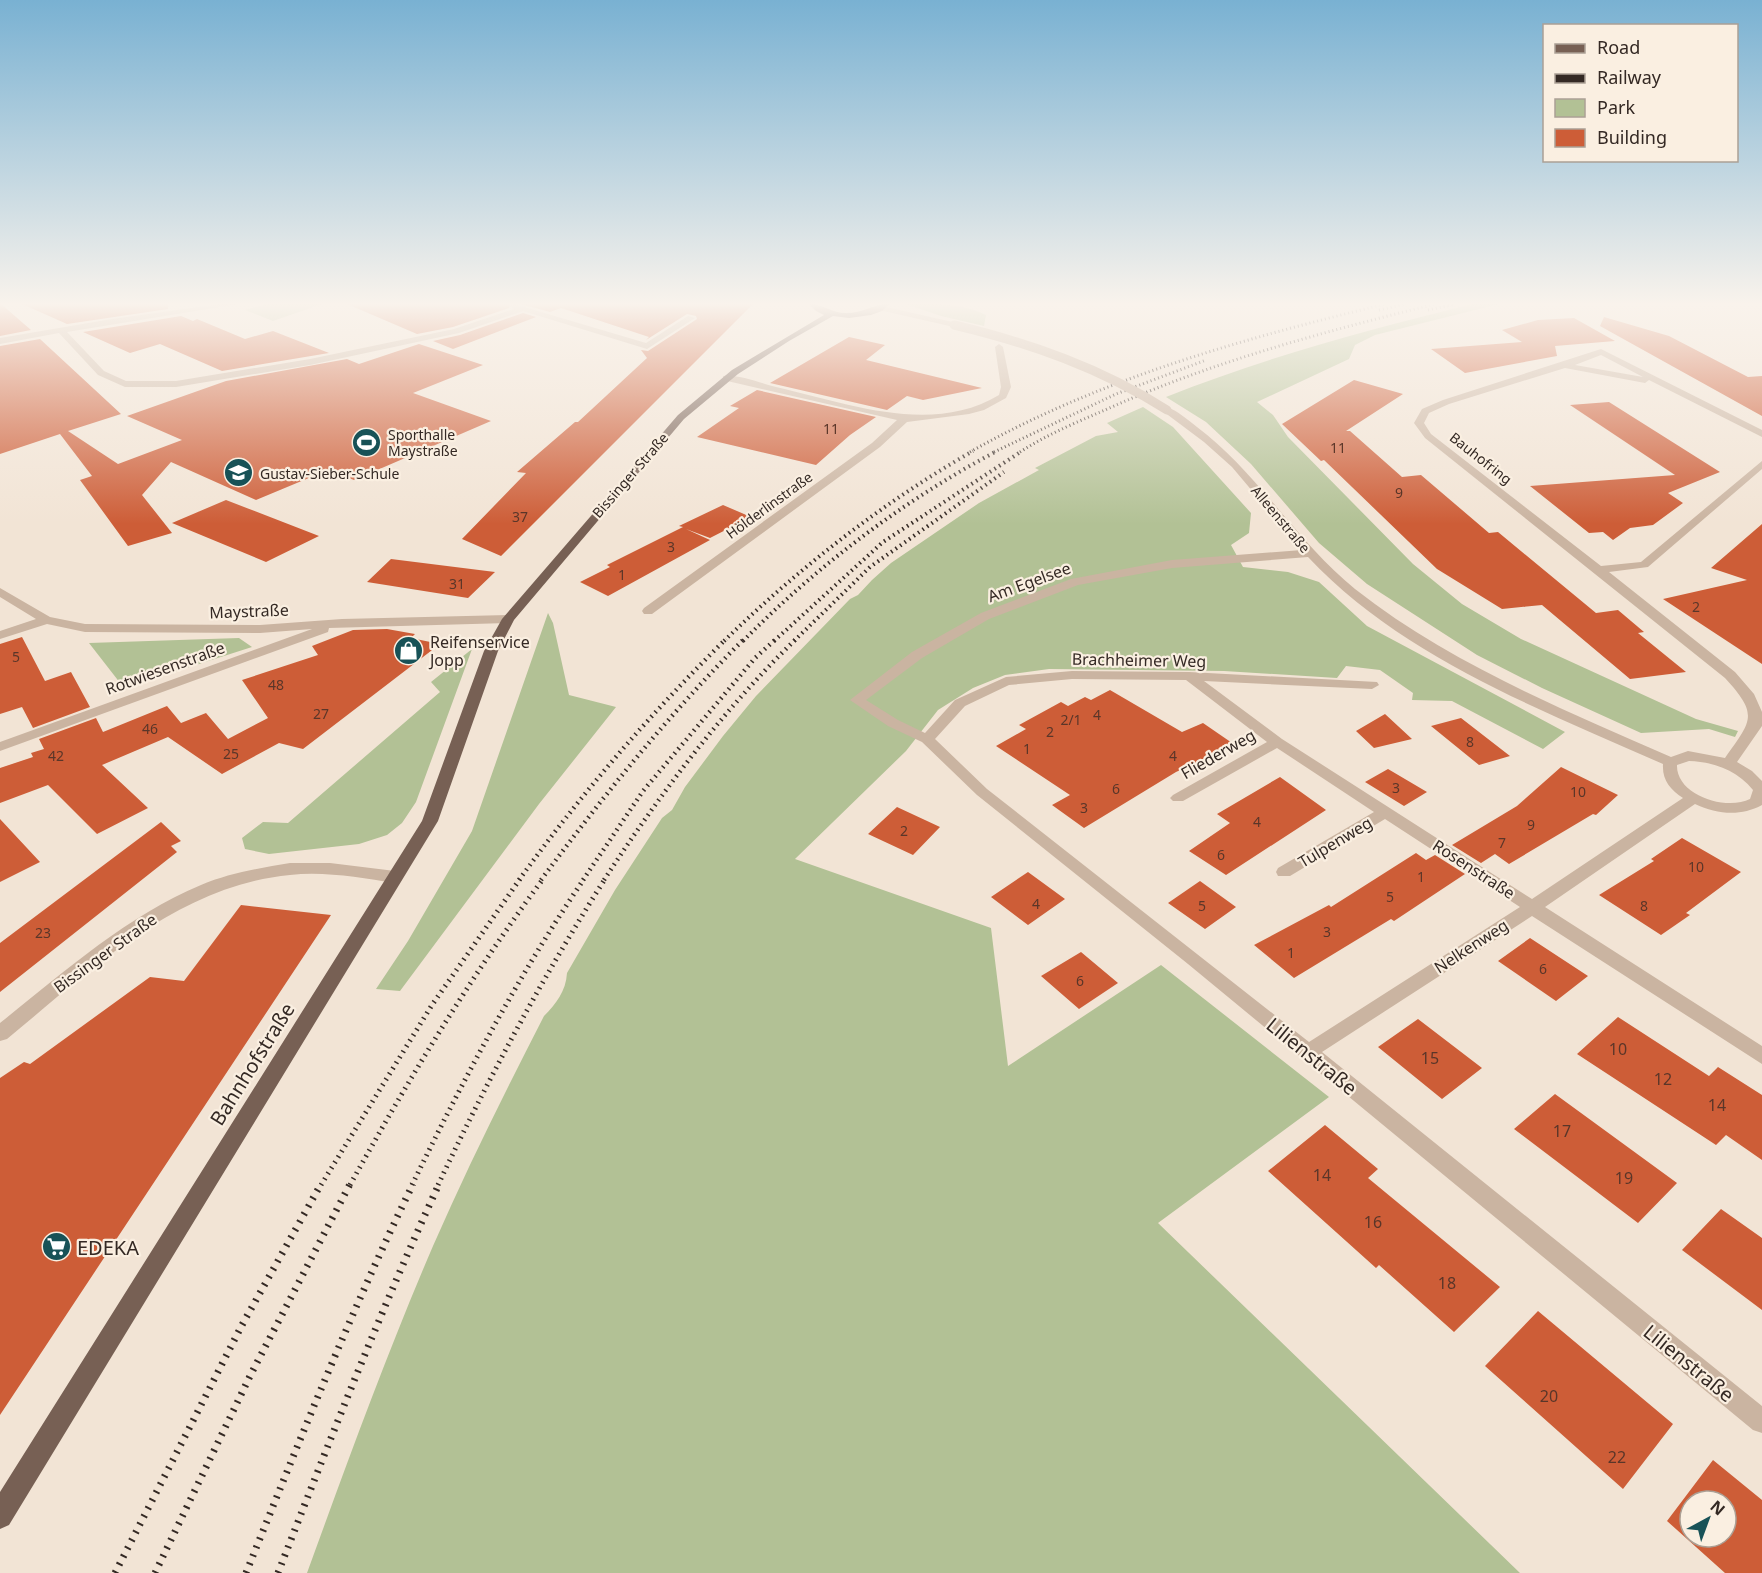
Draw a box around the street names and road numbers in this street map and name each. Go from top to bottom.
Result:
street label: Bissinger Straße [588,428,672,522]
street label: Bauhofring [1446,428,1516,488]
street label: Hölderlinstraße [722,467,816,543]
street label: Alleenstraße [1247,481,1315,557]
street label: Am Egelsee [984,557,1074,607]
street label: Maystraße [209,599,289,623]
street label: Rotwiesenstraße [102,636,228,700]
street label: Brachheimer Weg [1072,648,1206,672]
street label: Fliederweg [1177,724,1259,784]
street label: Tulpenweg [1294,811,1376,873]
street label: Rosenstraße [1429,834,1519,904]
street label: Bissinger Straße [49,908,161,998]
street label: Nelkenweg [1430,914,1512,978]
street label: Bahnhofstraße [203,997,301,1131]
street label: Lilienstraße [1261,1011,1363,1101]
street label: Lilienstraße [1638,1318,1740,1408]

